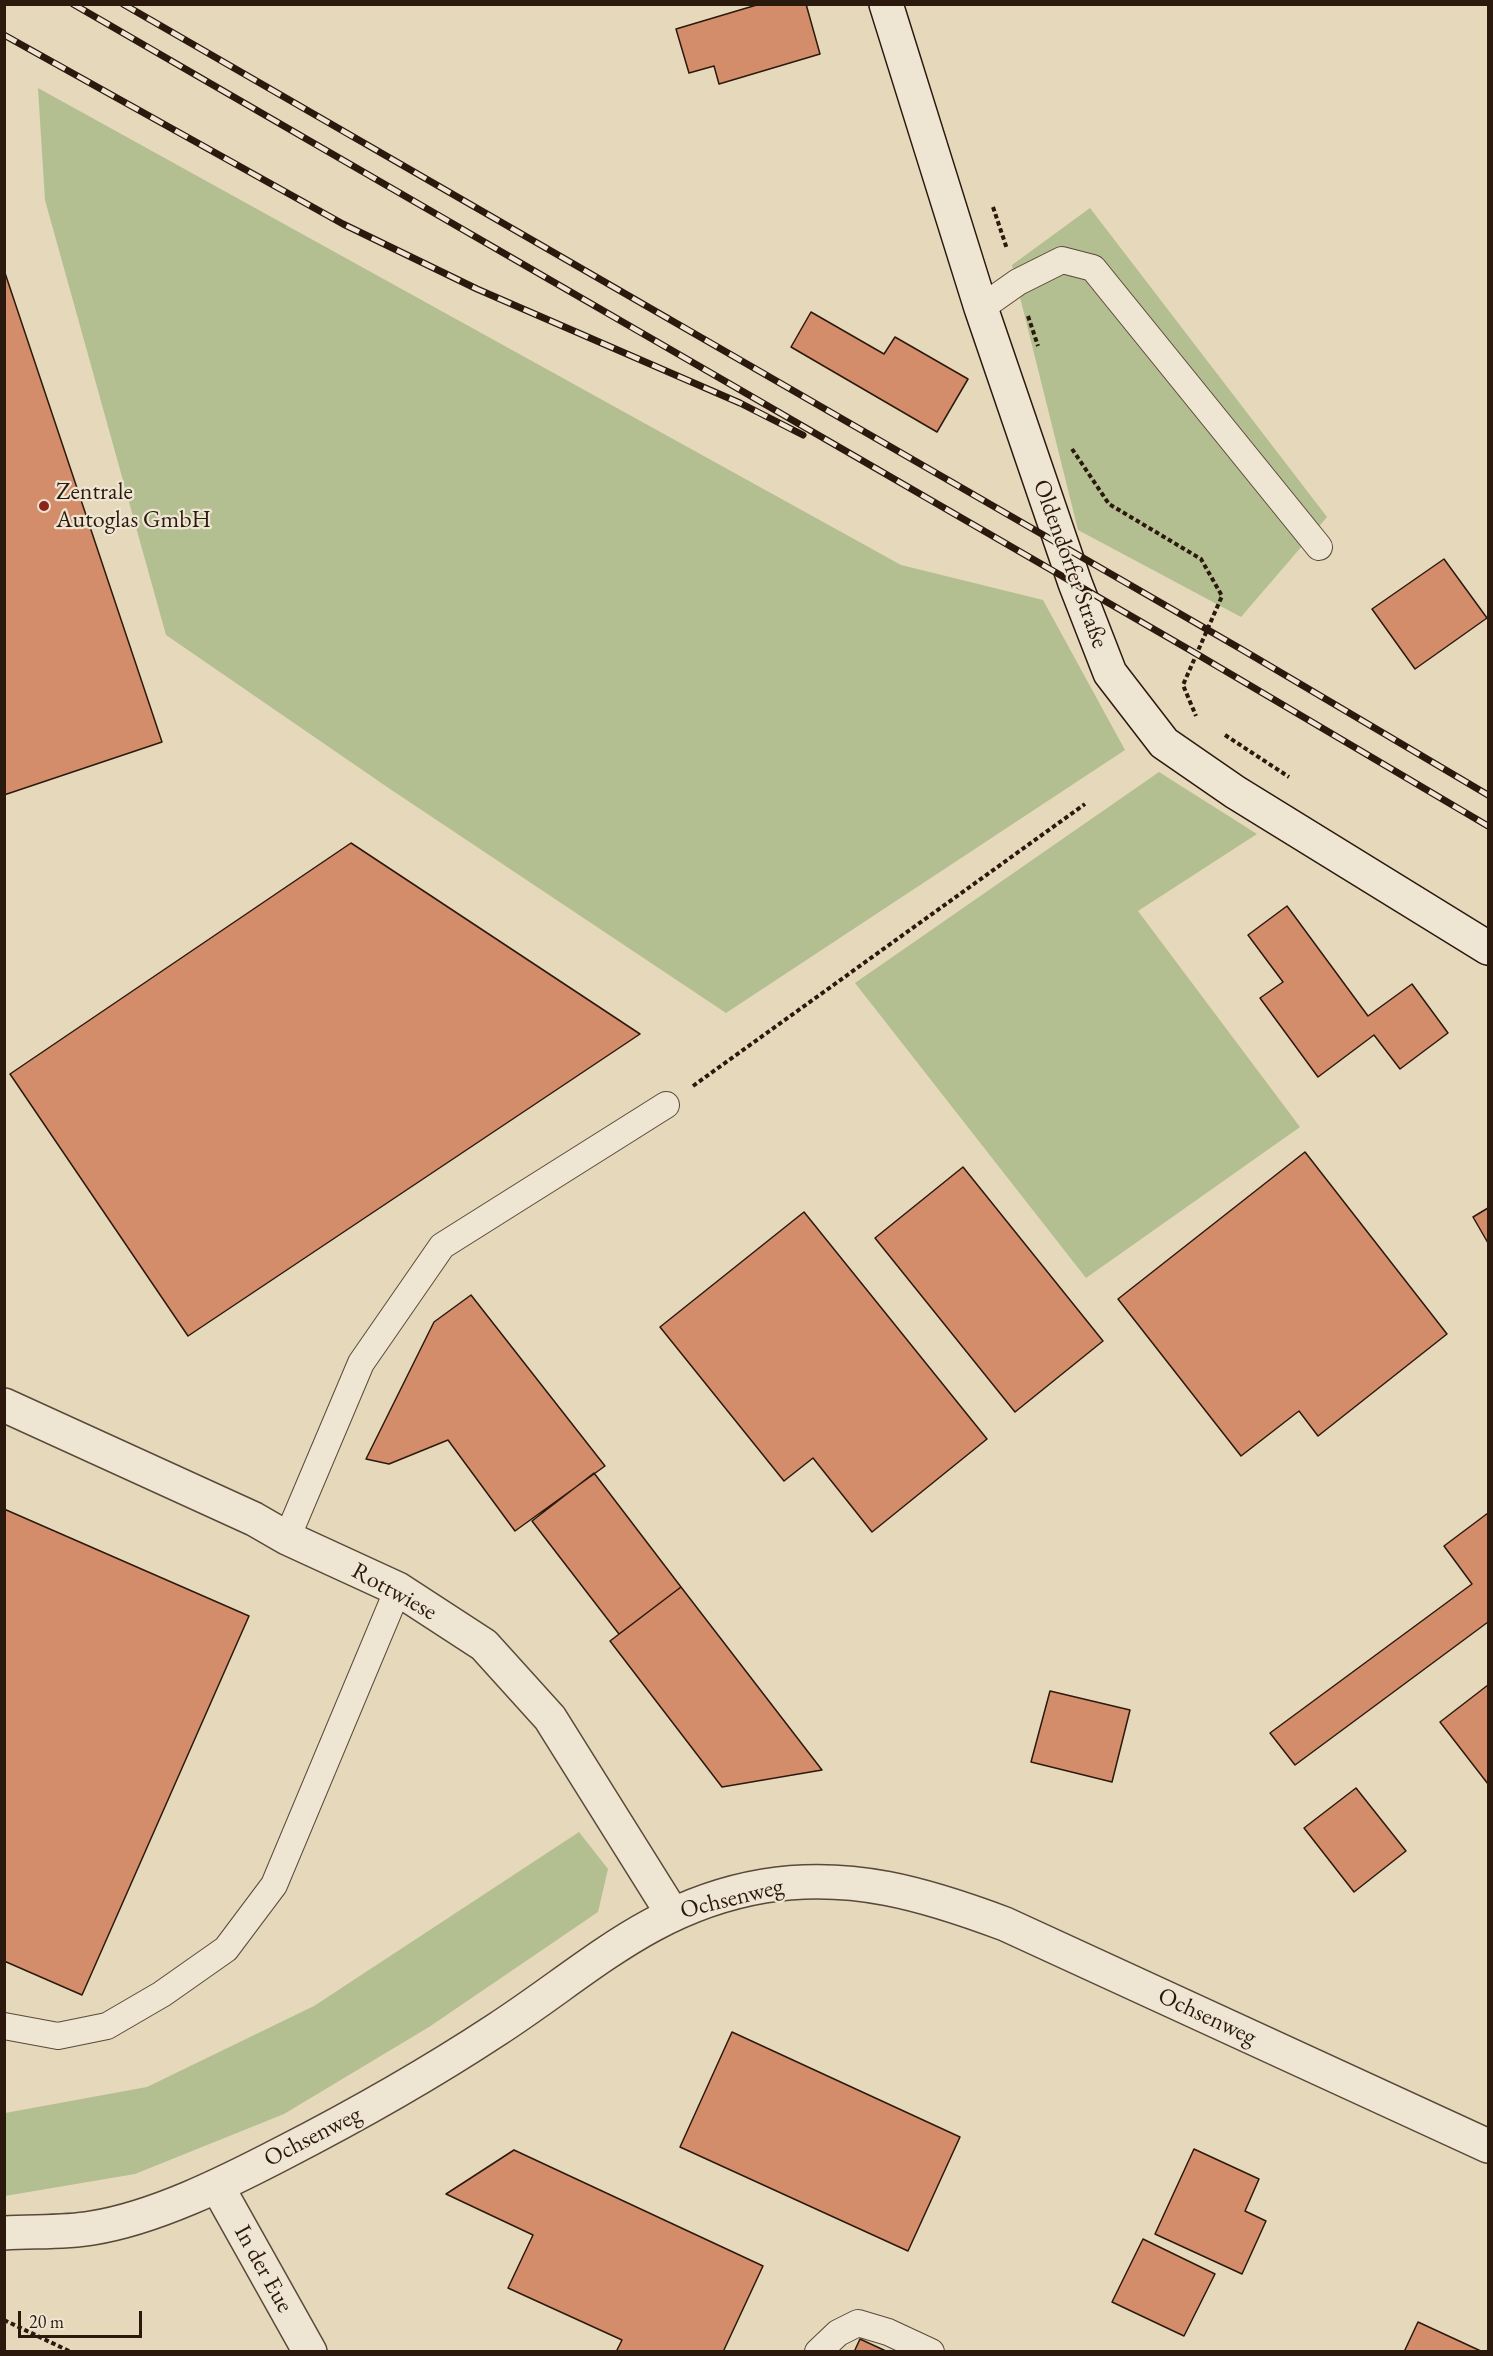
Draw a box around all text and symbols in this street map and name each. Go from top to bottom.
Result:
street label: Oldendorfer Straße [1026,476,1114,652]
place label: Zentrale Autoglas GmbH [56,478,211,534]
marker: Zentrale Autoglas GmbH [37,499,51,513]
street label: Rottwiese [346,1557,442,1627]
street label: Ochsenweg [677,1872,787,1926]
street label: Ochsenweg [1153,1982,1261,2052]
street label: Ochsenweg [260,2100,366,2174]
street label: In der Eue [227,2220,299,2318]
scale bar [21,2299,146,2337]
text: 20 m [29,2310,64,2333]

